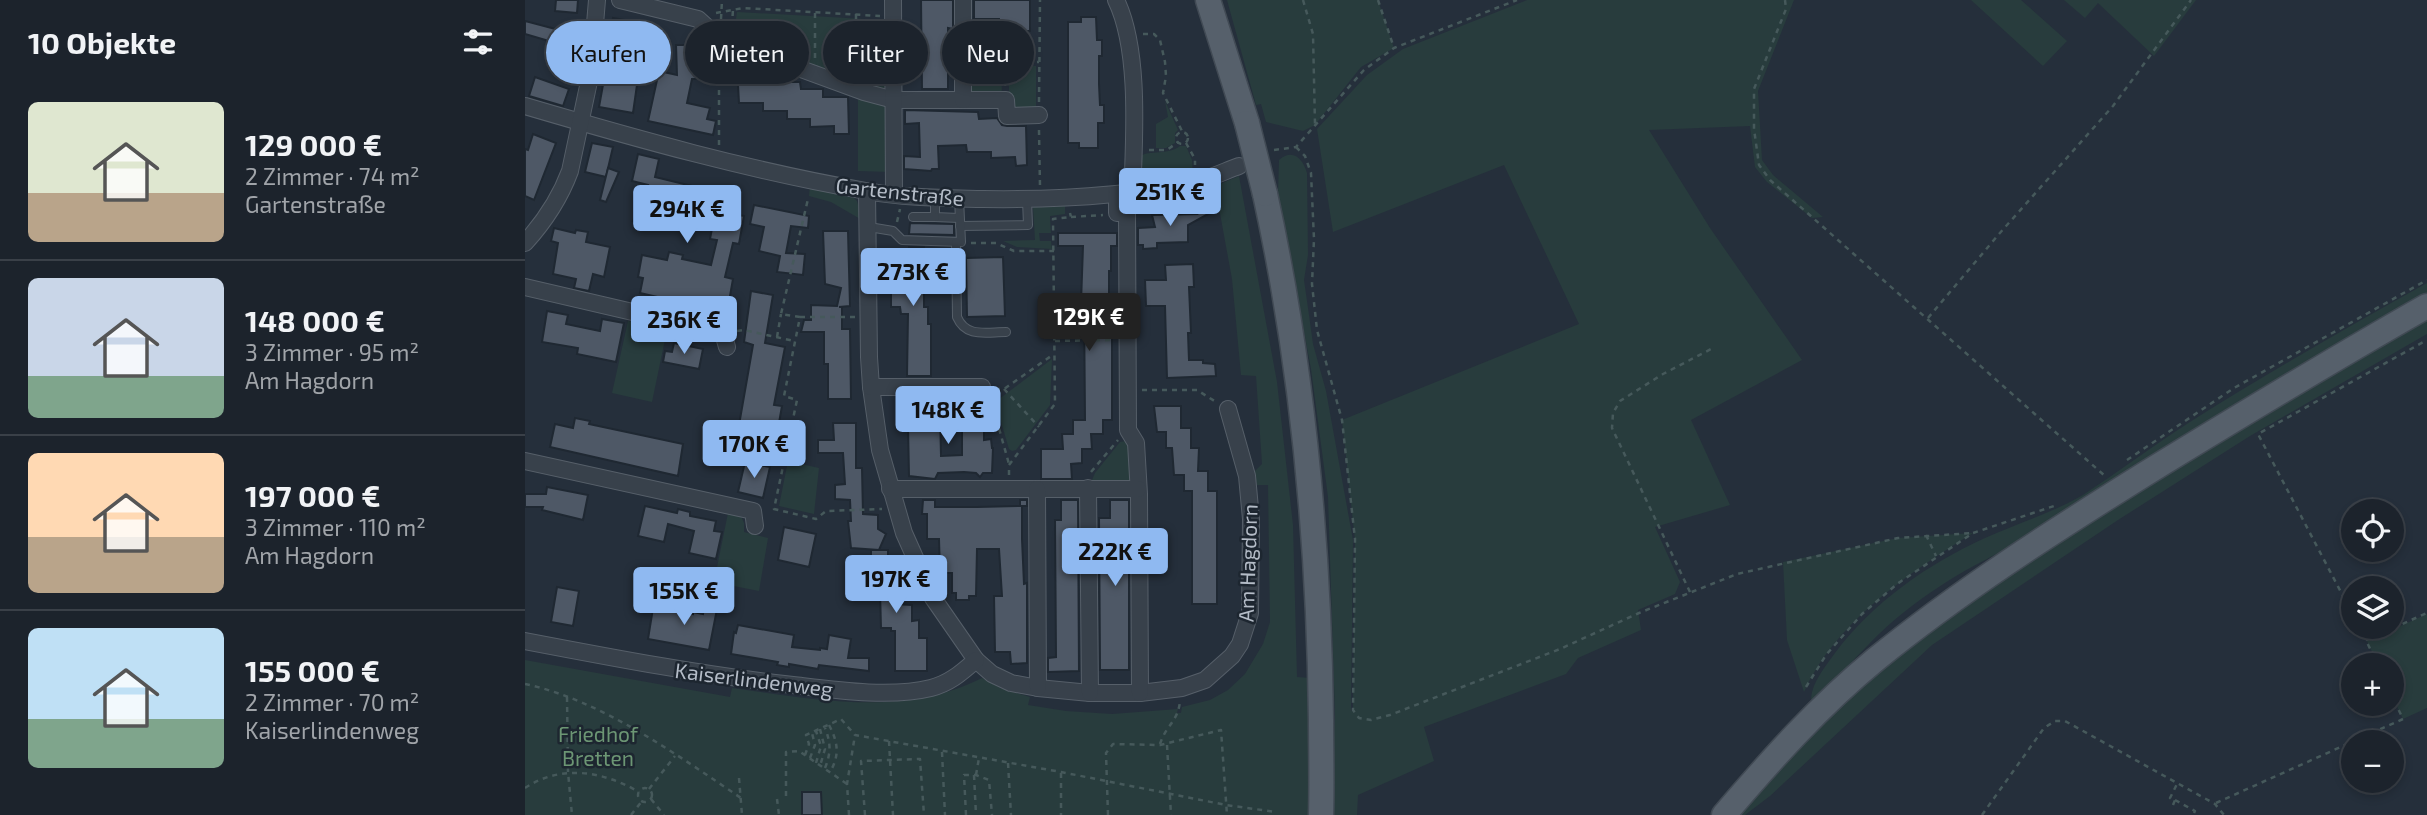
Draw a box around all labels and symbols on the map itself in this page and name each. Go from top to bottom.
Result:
pin: 251K € [1113,168,1227,228]
street label: Gartenstraße [835,172,965,210]
pin: 294K € [630,186,744,245]
pin: 273K € [856,248,970,308]
pin: 129K € [1032,294,1146,353]
pin: 236K € [627,296,741,356]
pin: 148K € [891,386,1005,446]
pin: 170K € [697,420,811,480]
street label: Am Hagdorn [1232,504,1262,622]
pin: 222K € [1058,528,1172,588]
pin: 197K € [839,556,953,615]
pin: 155K € [627,568,741,627]
street label: Kaiserlindenweg [674,657,835,701]
park label: Friedhof Bretten [558,721,639,770]

